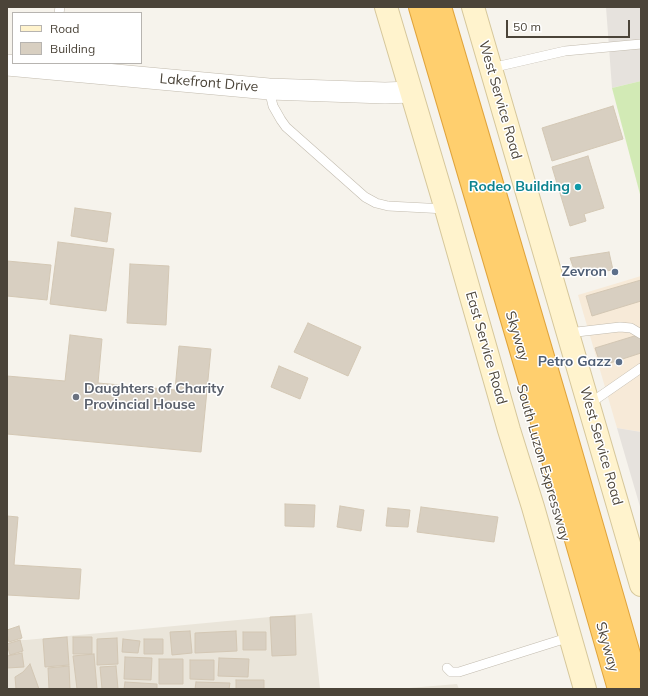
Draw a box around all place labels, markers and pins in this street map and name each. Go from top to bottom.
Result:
place label: Rodeo Building [469,179,570,195]
marker: Rodeo Building [573,182,583,192]
place label: Zevron [561,264,607,280]
marker: Zevron [610,267,620,277]
place label: Petro Gazz [538,354,611,370]
marker: Petro Gazz [614,357,624,367]
place label: Daughters of Charity Provincial House [84,381,224,414]
marker: Daughters of Charity Provincial House [71,392,81,402]

